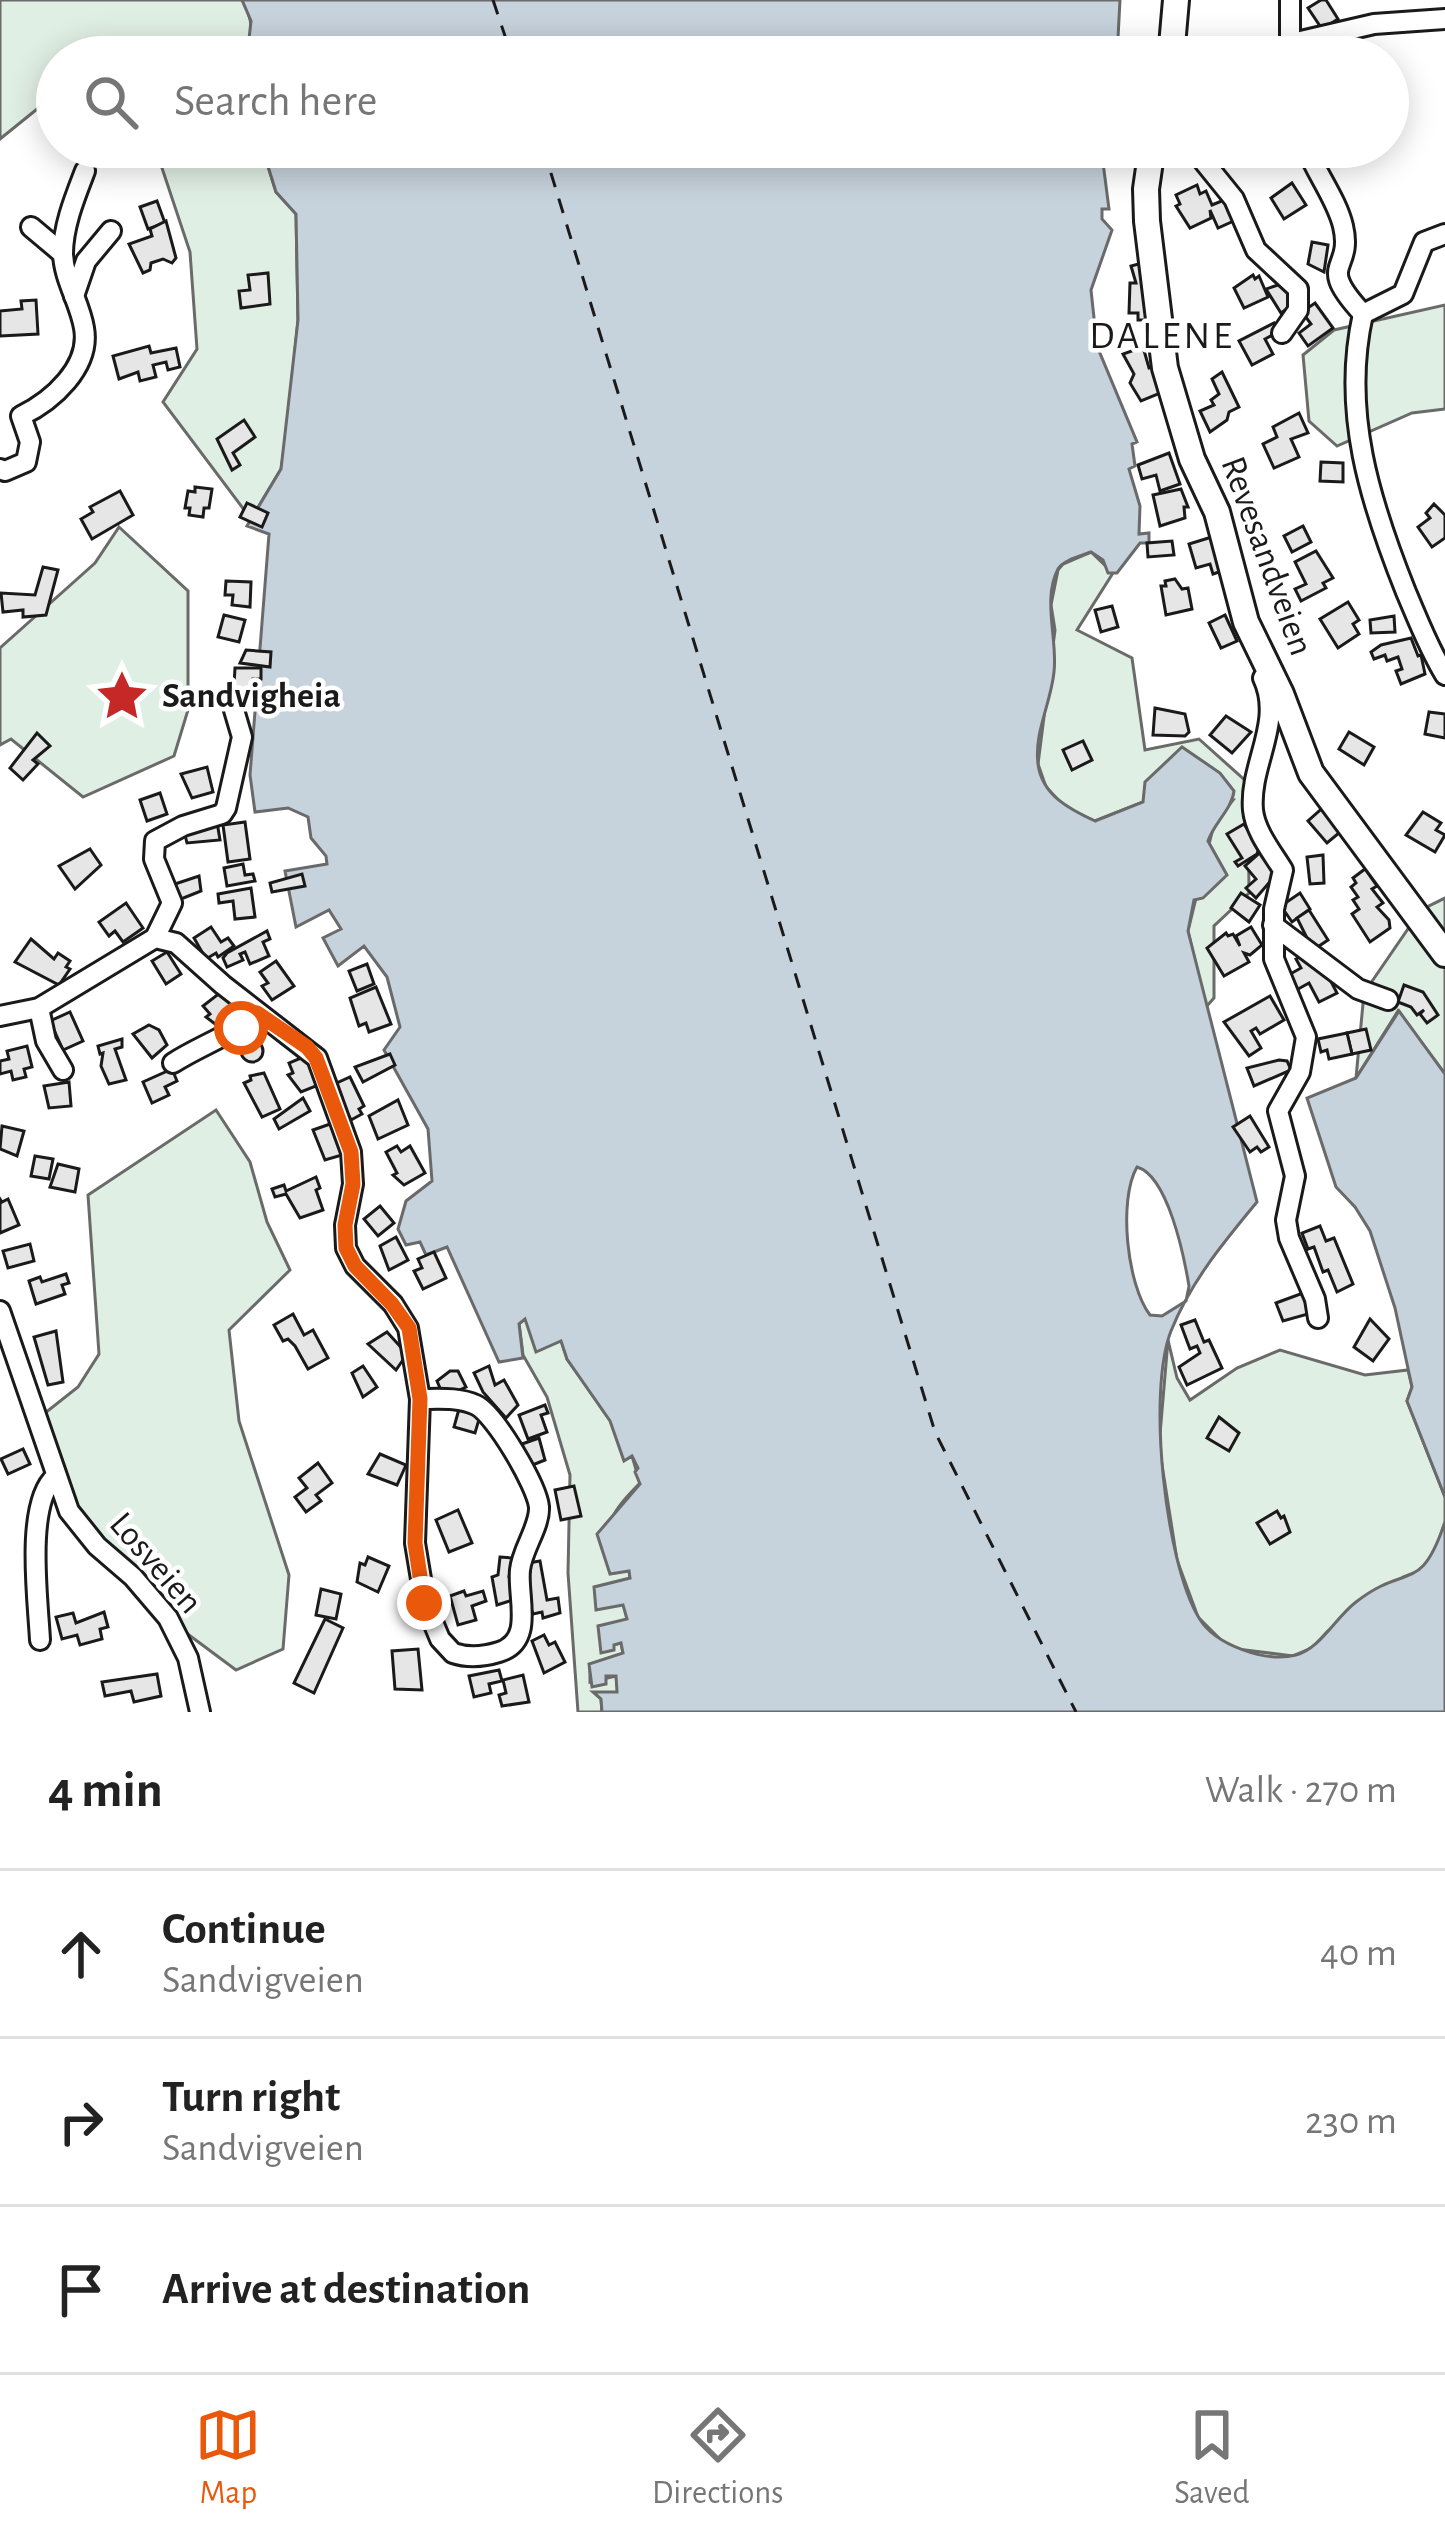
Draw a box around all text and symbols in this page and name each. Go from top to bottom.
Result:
search box [36,36,1409,168]
icon: search [78,69,144,135]
text: Search here [174,79,377,124]
district label: DALENE [1089,317,1235,356]
street label: Revesandveien [1214,452,1320,660]
place icon: Sandvigheia [93,667,151,725]
place label: Sandvigheia [162,678,341,714]
route start [214,1001,268,1055]
street label: Losveien [103,1506,209,1620]
route end [397,1576,451,1630]
text: 4 min [48,1765,163,1816]
text: Walk · 270 m [1205,1771,1397,1810]
text: Continue [162,1907,326,1952]
icon: ahead [48,1921,114,1987]
text: 40 m [1320,1934,1397,1973]
text: Sandvigveien [162,1961,364,2000]
text: Turn right [162,2075,340,2120]
icon: right [48,2089,114,2155]
text: 230 m [1305,2102,1397,2141]
text: Sandvigveien [162,2129,364,2168]
icon: arrive [48,2257,114,2323]
text: Arrive at destination [162,2267,530,2312]
tab: Map [195,2402,261,2514]
tab: Directions [652,2402,783,2514]
tab: Saved [1174,2402,1250,2514]

